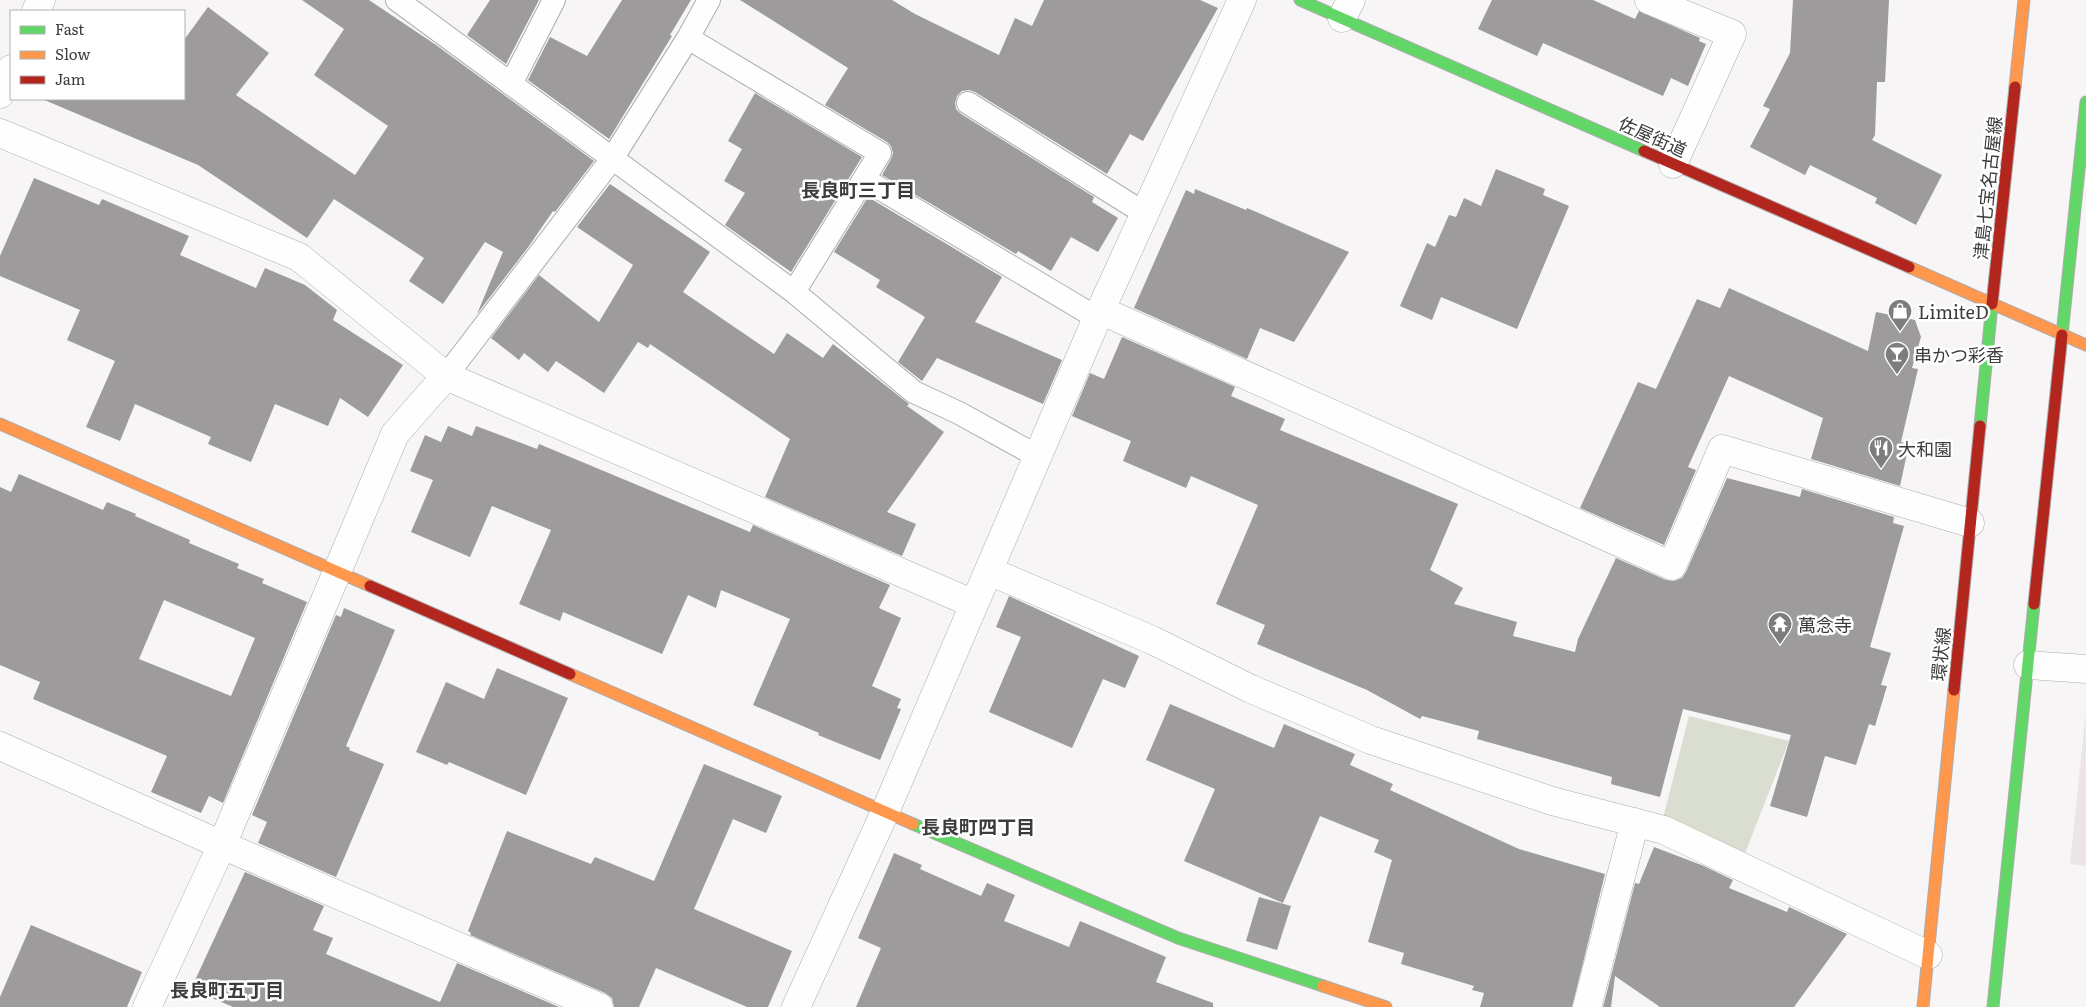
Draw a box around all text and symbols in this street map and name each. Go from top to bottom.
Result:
legend [10,10,185,100]
text: Fast [55,17,84,40]
text: Slow [55,42,90,65]
text: Jam [55,67,86,90]
street label: 佐屋街道 [1615,109,1691,163]
street label: 津島七宝名古屋線 [1966,115,2008,261]
district label: 長良町三丁目 [801,175,915,203]
shop icon: LimiteD [1887,298,1913,332]
place label: LimiteD [1918,298,1989,325]
bar icon: 串かつ彩香 [1884,341,1910,375]
place label: 串かつ彩香 [1914,341,2004,368]
restaurant icon: 大和園 [1868,435,1894,469]
place label: 大和園 [1898,435,1952,462]
temple icon: 萬念寺 [1767,611,1793,645]
place label: 萬念寺 [1798,611,1852,638]
street label: 環状線 [1924,626,1956,682]
district label: 長良町四丁目 [921,812,1035,840]
district label: 長良町五丁目 [170,975,284,1003]

